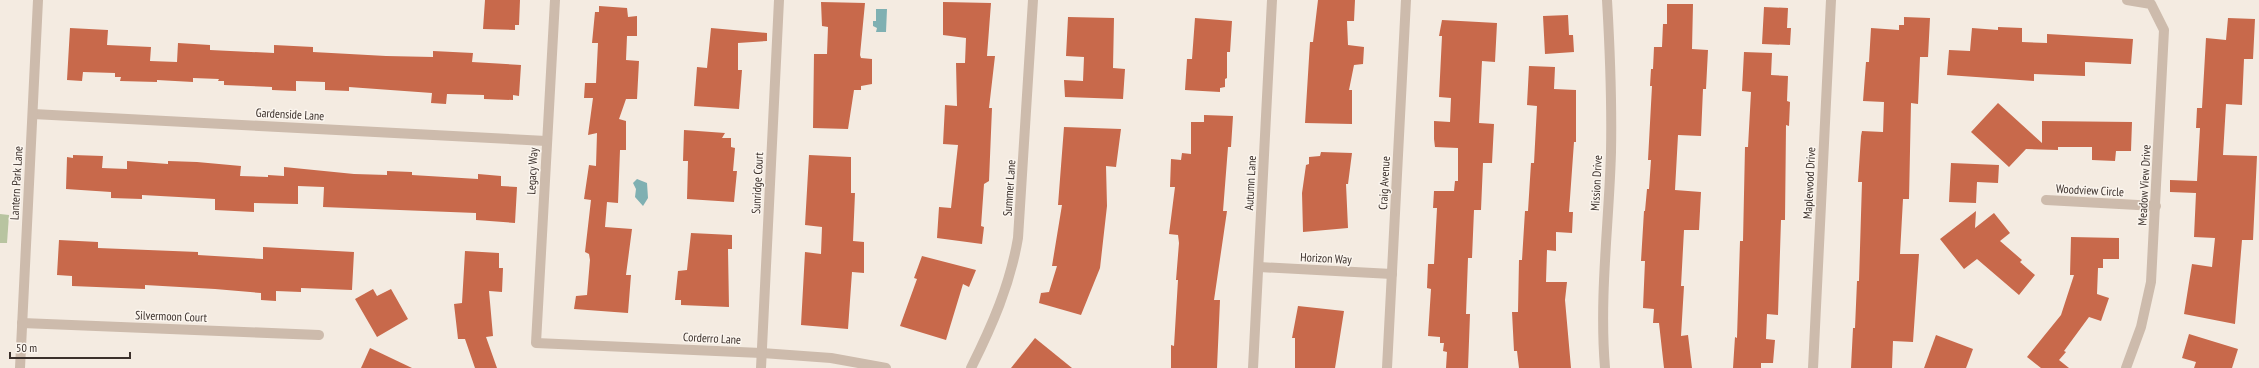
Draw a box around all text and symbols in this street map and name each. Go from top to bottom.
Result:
street label: Gardenside Lane [255,105,325,123]
street label: Meadow View Drive [2134,144,2154,226]
street label: Lantern Park Lane [7,146,25,220]
street label: Legacy Way [523,147,541,195]
street label: Maplewood Drive [1800,147,1818,219]
street label: Sunridge Court [748,151,766,214]
street label: Autumn Lane [1241,155,1259,211]
street label: Mission Drive [1587,155,1605,211]
street label: Craig Avenue [1375,156,1393,210]
street label: Summer Lane [1000,159,1018,217]
street label: Woodview Circle [2056,181,2124,199]
street label: Horizon Way [1300,249,1353,267]
street label: Silvermoon Court [135,307,208,325]
street label: Corderro Lane [683,329,741,347]
scale bar [10,334,130,360]
text: 50 m [16,340,37,355]

